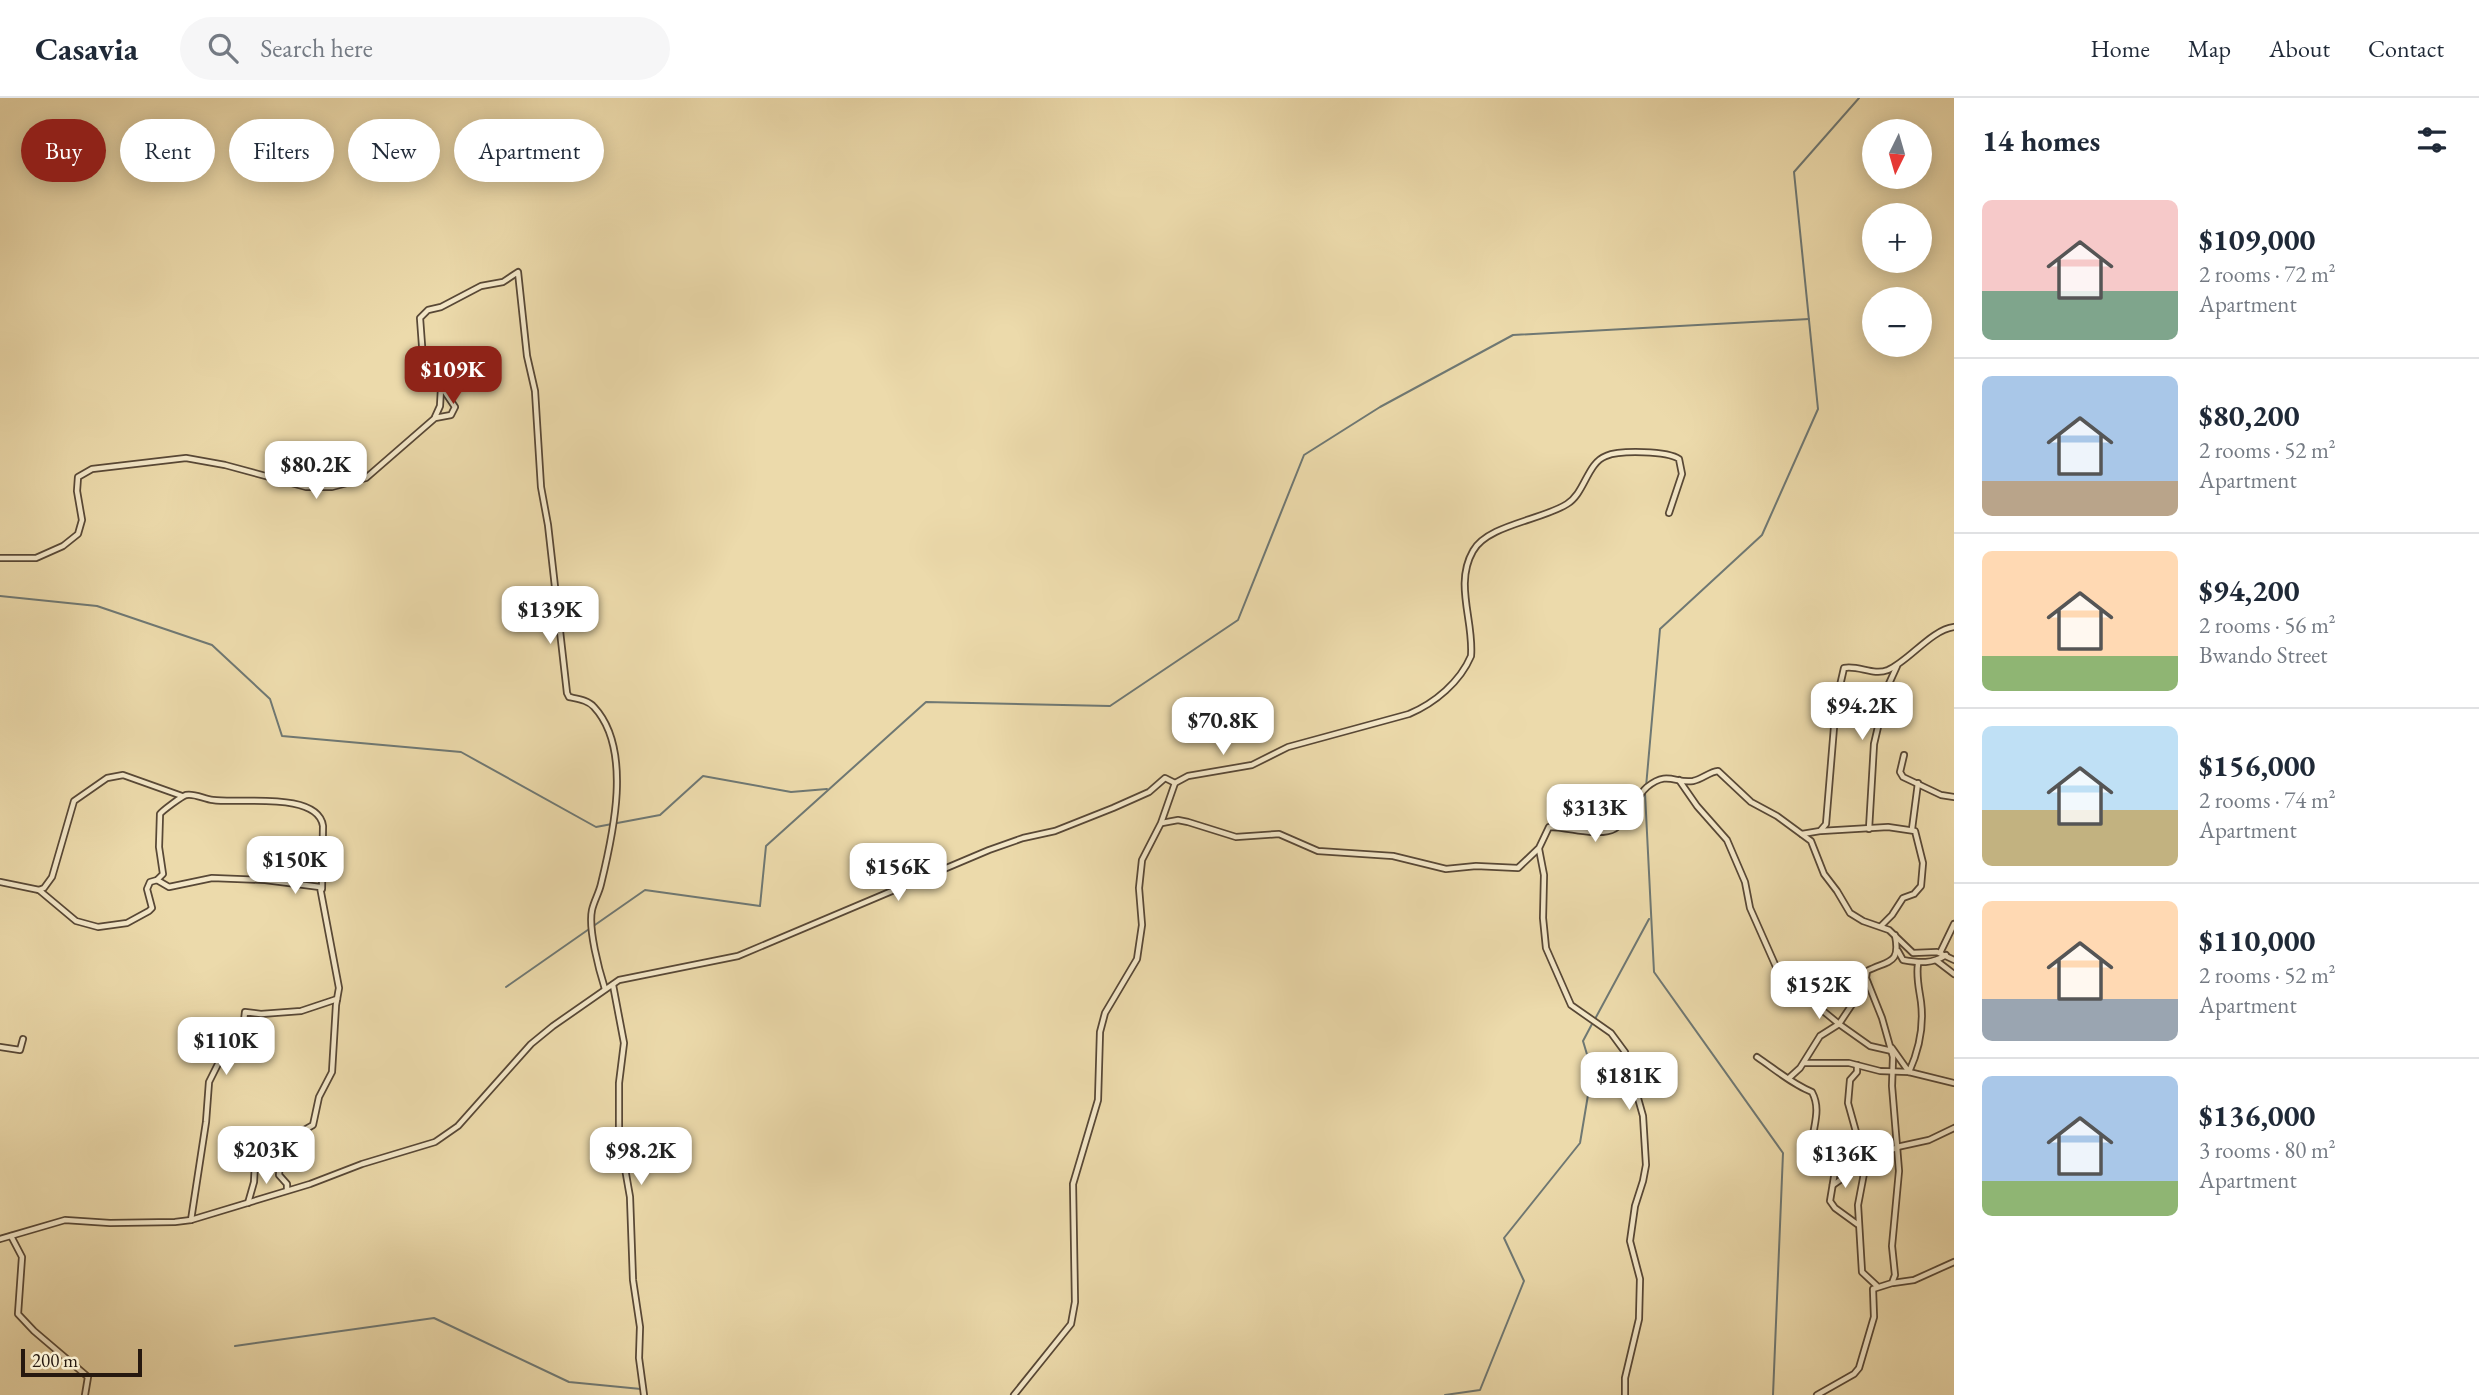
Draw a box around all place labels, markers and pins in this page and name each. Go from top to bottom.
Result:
pin: $109K [404,346,502,406]
pin: $80.2K [259,442,373,501]
pin: $139K [501,587,599,646]
pin: $94.2K [1805,682,1919,742]
pin: $70.8K [1166,698,1280,757]
pin: $313K [1546,784,1644,844]
pin: $150K [246,836,344,896]
pin: $156K [849,844,947,903]
pin: $152K [1770,962,1868,1021]
pin: $110K [177,1018,275,1077]
pin: $181K [1580,1052,1678,1112]
pin: $203K [217,1126,315,1186]
pin: $98.2K [584,1128,698,1187]
pin: $136K [1796,1130,1894,1190]

